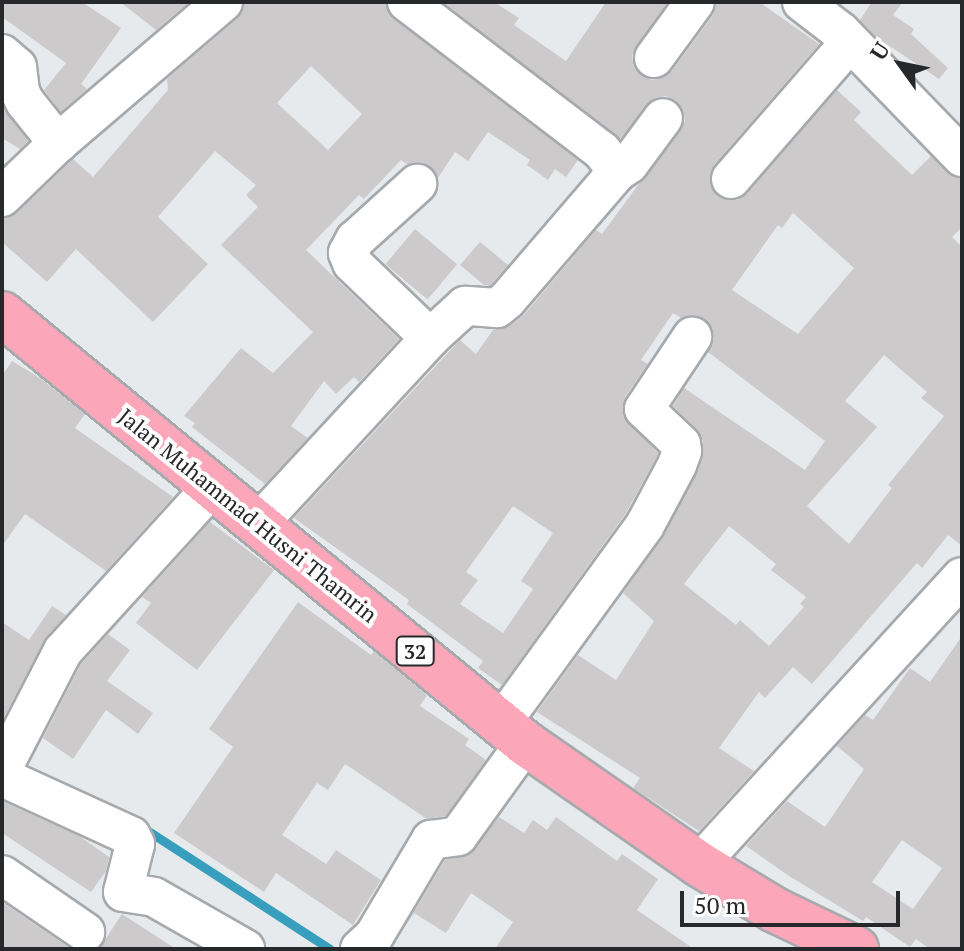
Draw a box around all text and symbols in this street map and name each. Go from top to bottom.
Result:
north arrow [860,24,940,104]
text: U [863,36,896,65]
street label: Jalan Muhammad Husni Thamrin [113,402,383,628]
road number: 32 [395,635,435,667]
scale bar [684,875,904,925]
text: 50 m [694,889,746,921]

